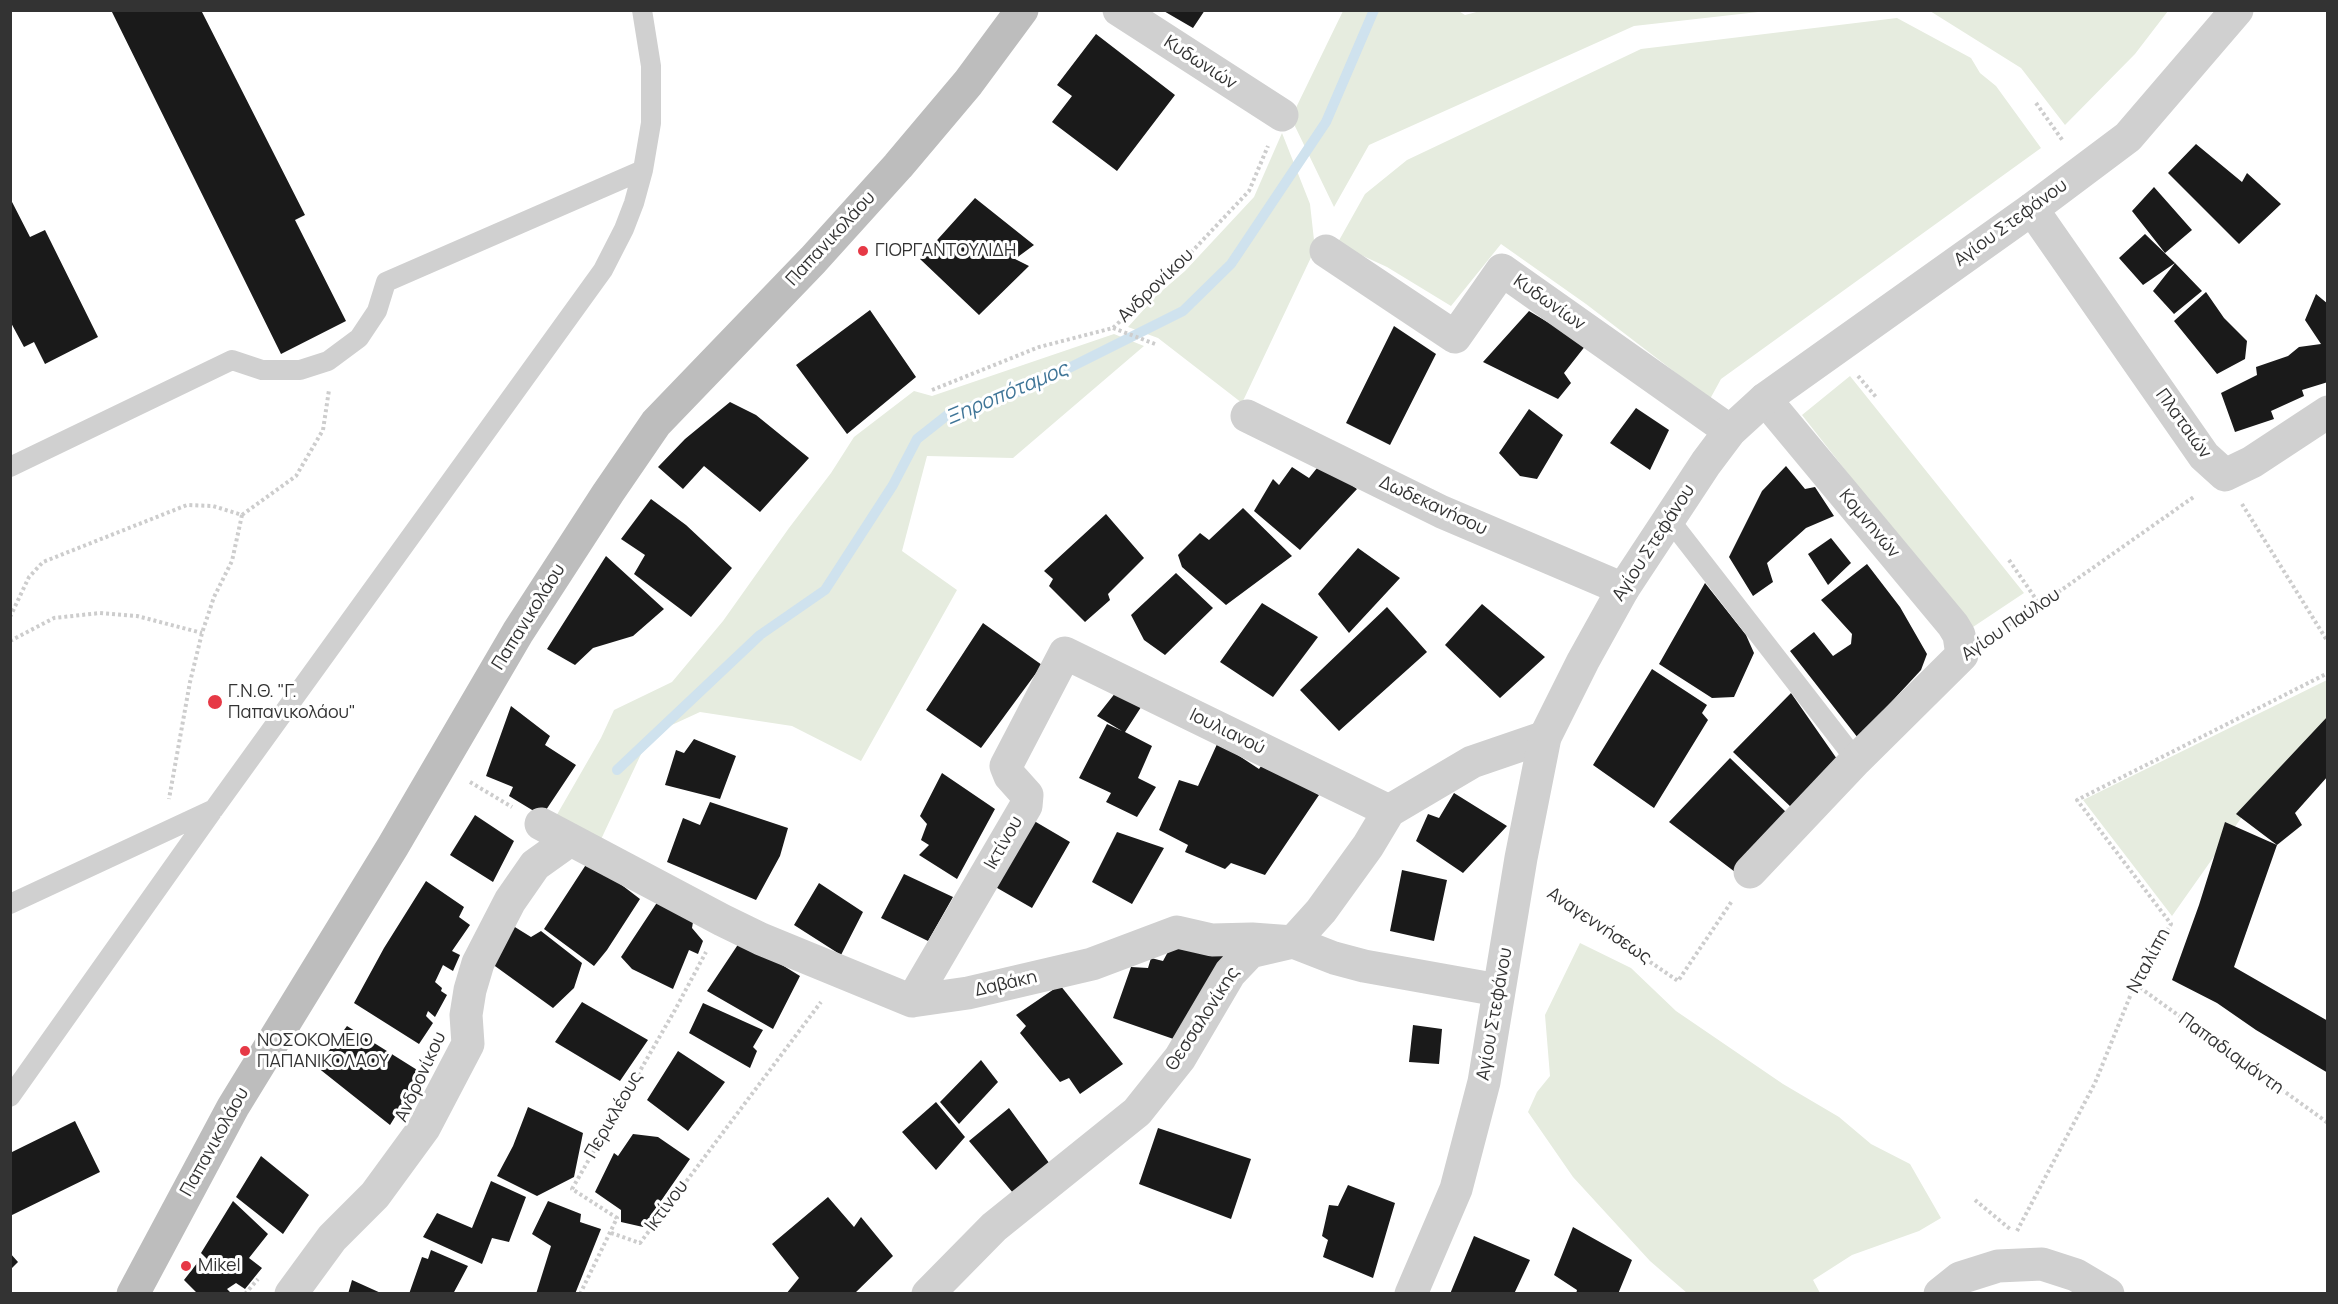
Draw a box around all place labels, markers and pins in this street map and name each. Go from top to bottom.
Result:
place label: ΓΙΟΡΓΑΝΤΟΥΛΙΔΗ [875,240,1016,262]
marker: ΓΙΟΡΓΑΝΤΟΥΛΙΔΗ [856,244,870,258]
place label: Γ.Ν.Θ. "Γ. Παπανικολάου" [228,681,356,724]
marker: Γ.Ν.Θ. "Γ. Παπανικολάου" [206,693,224,711]
place label: ΝΟΣΟΚΟΜΕΙΟ ΠΑΠΑΝΙΚΟΛΑΟΥ [257,1030,389,1072]
marker: ΝΟΣΟΚΟΜΕΙΟ ΠΑΠΑΝΙΚΟΛΑΟΥ [238,1044,252,1058]
place label: Mikel [198,1255,241,1277]
marker: Mikel [179,1259,193,1273]

